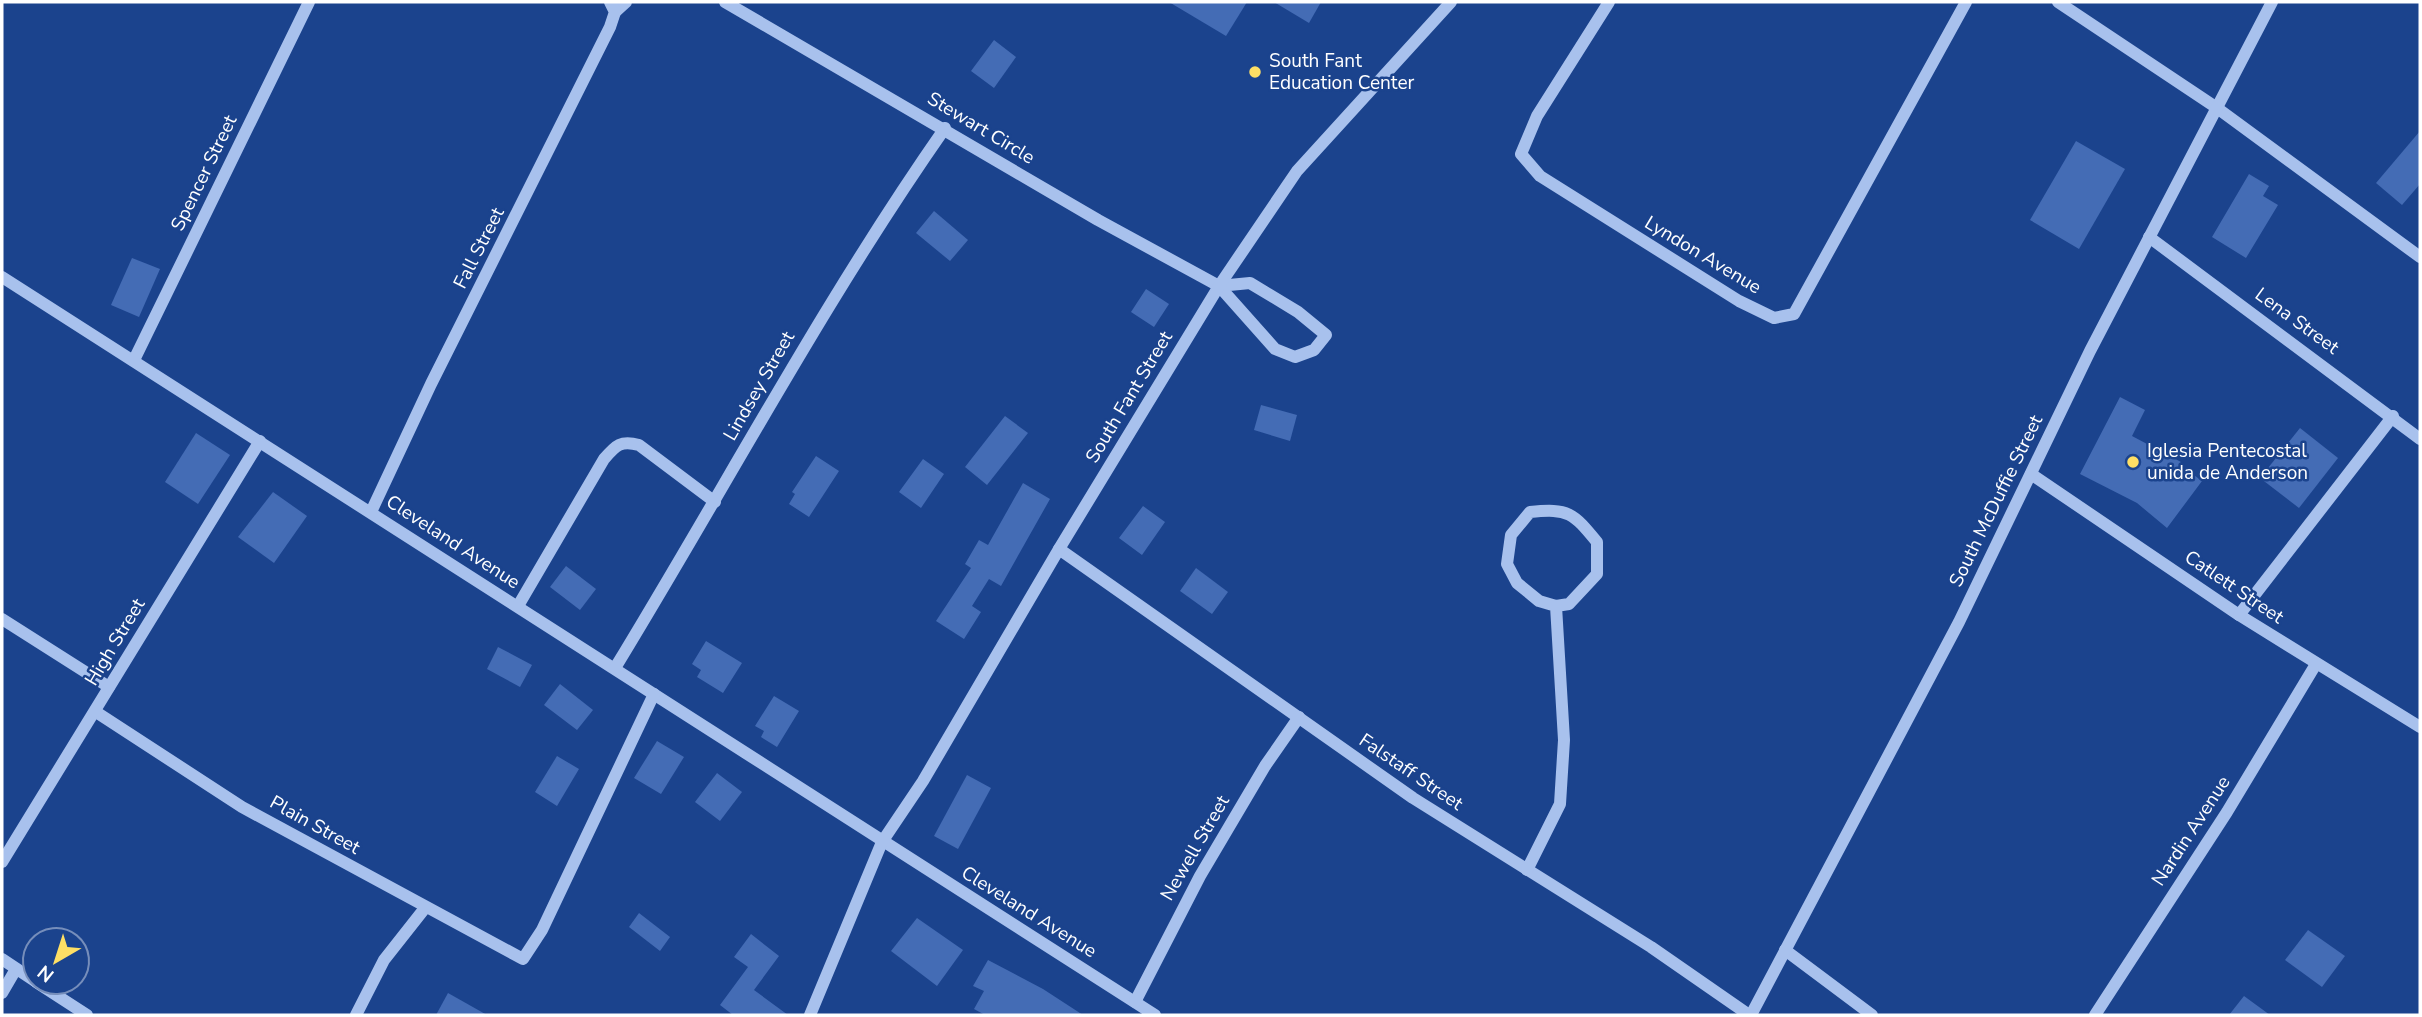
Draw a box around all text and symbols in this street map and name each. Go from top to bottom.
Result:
place label: South Fant Education Center [1269,48,1415,96]
marker: South Fant Education Center [1247,64,1263,80]
street label: Stewart Circle [922,86,1040,170]
street label: Spencer Street [165,110,243,235]
street label: Fall Street [447,203,511,293]
street label: Lyndon Avenue [1640,210,1766,300]
street label: Lena Street [2250,282,2345,360]
street label: Lindsey Street [717,326,801,445]
street label: South Fant Street [1079,326,1179,468]
street label: South McDuffie Street [1943,410,2049,591]
place label: Iglesia Pentecostal unida de Anderson [2147,438,2308,486]
marker: Iglesia Pentecostal unida de Anderson [2125,454,2141,470]
street label: Cleveland Avenue [381,489,525,595]
street label: Catlett Street [2179,544,2289,630]
street label: High Street [79,593,151,690]
street label: Falstaff Street [1354,728,1468,817]
street label: Nardin Avenue [2146,771,2236,891]
street label: Plain Street [265,789,365,861]
street label: Newell Street [1154,790,1236,906]
street label: Cleveland Avenue [956,860,1102,964]
north arrow [21,926,91,996]
text: N [32,959,60,988]

